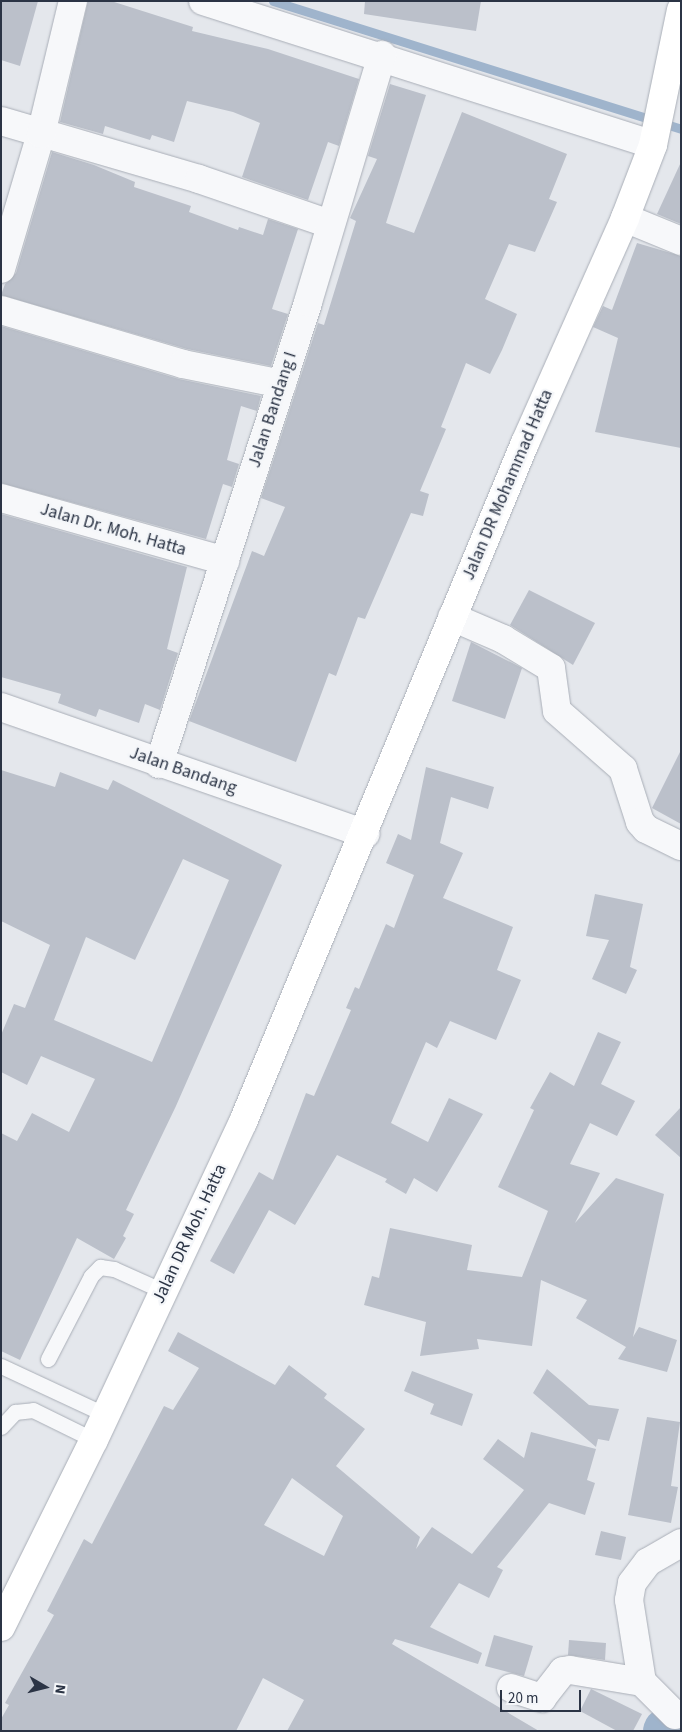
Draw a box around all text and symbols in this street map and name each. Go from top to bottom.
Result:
street label: Jalan Bandang I [244,349,302,471]
street label: Jalan DR Mohammad Hatta [458,386,558,584]
street label: Jalan Dr. Moh. Hatta [37,499,189,561]
street label: Jalan Bandang [126,743,240,799]
street label: Jalan DR Moh. Hatta [148,1161,232,1307]
north arrow [20,1662,70,1712]
scale bar [502,1680,583,1712]
text: N [49,1683,70,1695]
text: 20 m [508,1688,538,1709]

